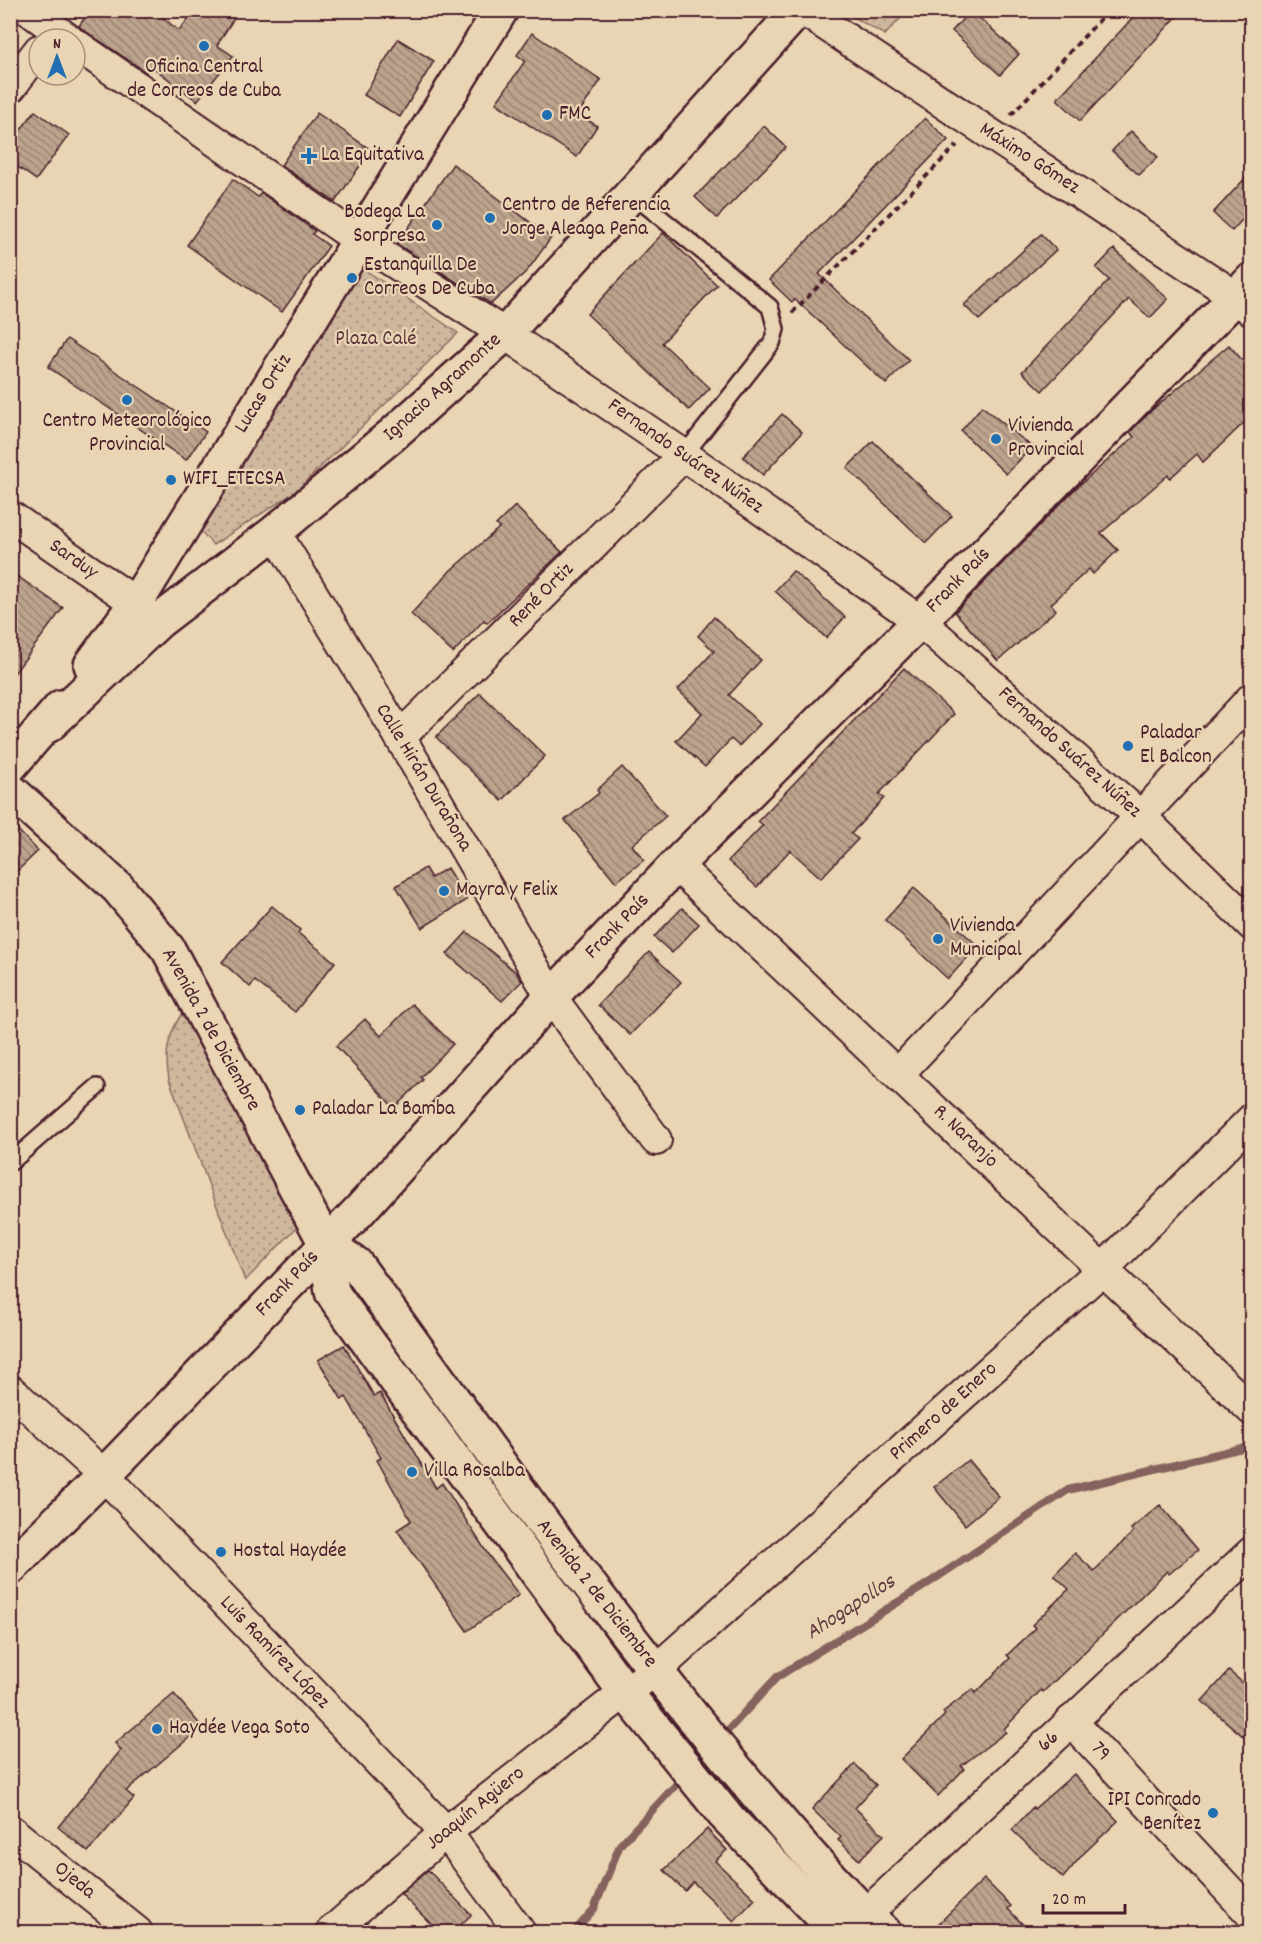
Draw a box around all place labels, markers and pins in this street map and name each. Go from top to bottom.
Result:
marker: Oficina Central de Correos de Cuba [197,39,211,53]
place label: Oficina Central de Correos de Cuba [127,53,282,107]
place label: FMC [559,100,591,130]
marker: FMC [540,108,554,122]
place label: La Equitativa [321,141,425,171]
marker: La Equitativa [302,149,316,163]
place label: Centro de Referencia Jorge Aleaga Peña [502,191,671,245]
place label: Bodega La Sorpresa [344,198,426,252]
marker: Centro de Referencia Jorge Aleaga Peña [483,211,497,225]
marker: Bodega La Sorpresa [430,218,444,232]
place label: Estanquilla De Correos De Cuba [364,251,496,305]
marker: Estanquilla De Correos De Cuba [345,271,359,285]
marker: Centro Meteorológico Provincial [120,393,134,407]
place label: Centro Meteorológico Provincial [42,407,212,461]
place label: Vivienda Provincial [1008,412,1084,466]
marker: Vivienda Provincial [989,432,1003,446]
place label: WIFI_ETECSA [183,465,286,495]
marker: WIFI_ETECSA [164,473,178,487]
place label: Paladar El Balcon [1140,719,1212,773]
marker: Paladar El Balcon [1121,739,1135,753]
place label: Mayra y Felix [456,876,558,906]
marker: Mayra y Felix [437,884,451,898]
place label: Vivienda Municipal [950,912,1022,966]
marker: Vivienda Municipal [931,932,945,946]
place label: Paladar La Bamba [312,1095,456,1125]
marker: Paladar La Bamba [293,1103,307,1117]
place label: Villa Rosalba [424,1457,526,1487]
marker: Villa Rosalba [405,1465,419,1479]
place label: Hostal Haydée [233,1537,347,1567]
marker: Hostal Haydée [214,1545,228,1559]
place label: Haydée Vega Soto [169,1714,310,1744]
marker: Haydée Vega Soto [150,1722,164,1736]
place label: IPI Conrado Benítez [1107,1786,1201,1840]
marker: IPI Conrado Benítez [1206,1806,1220,1820]

